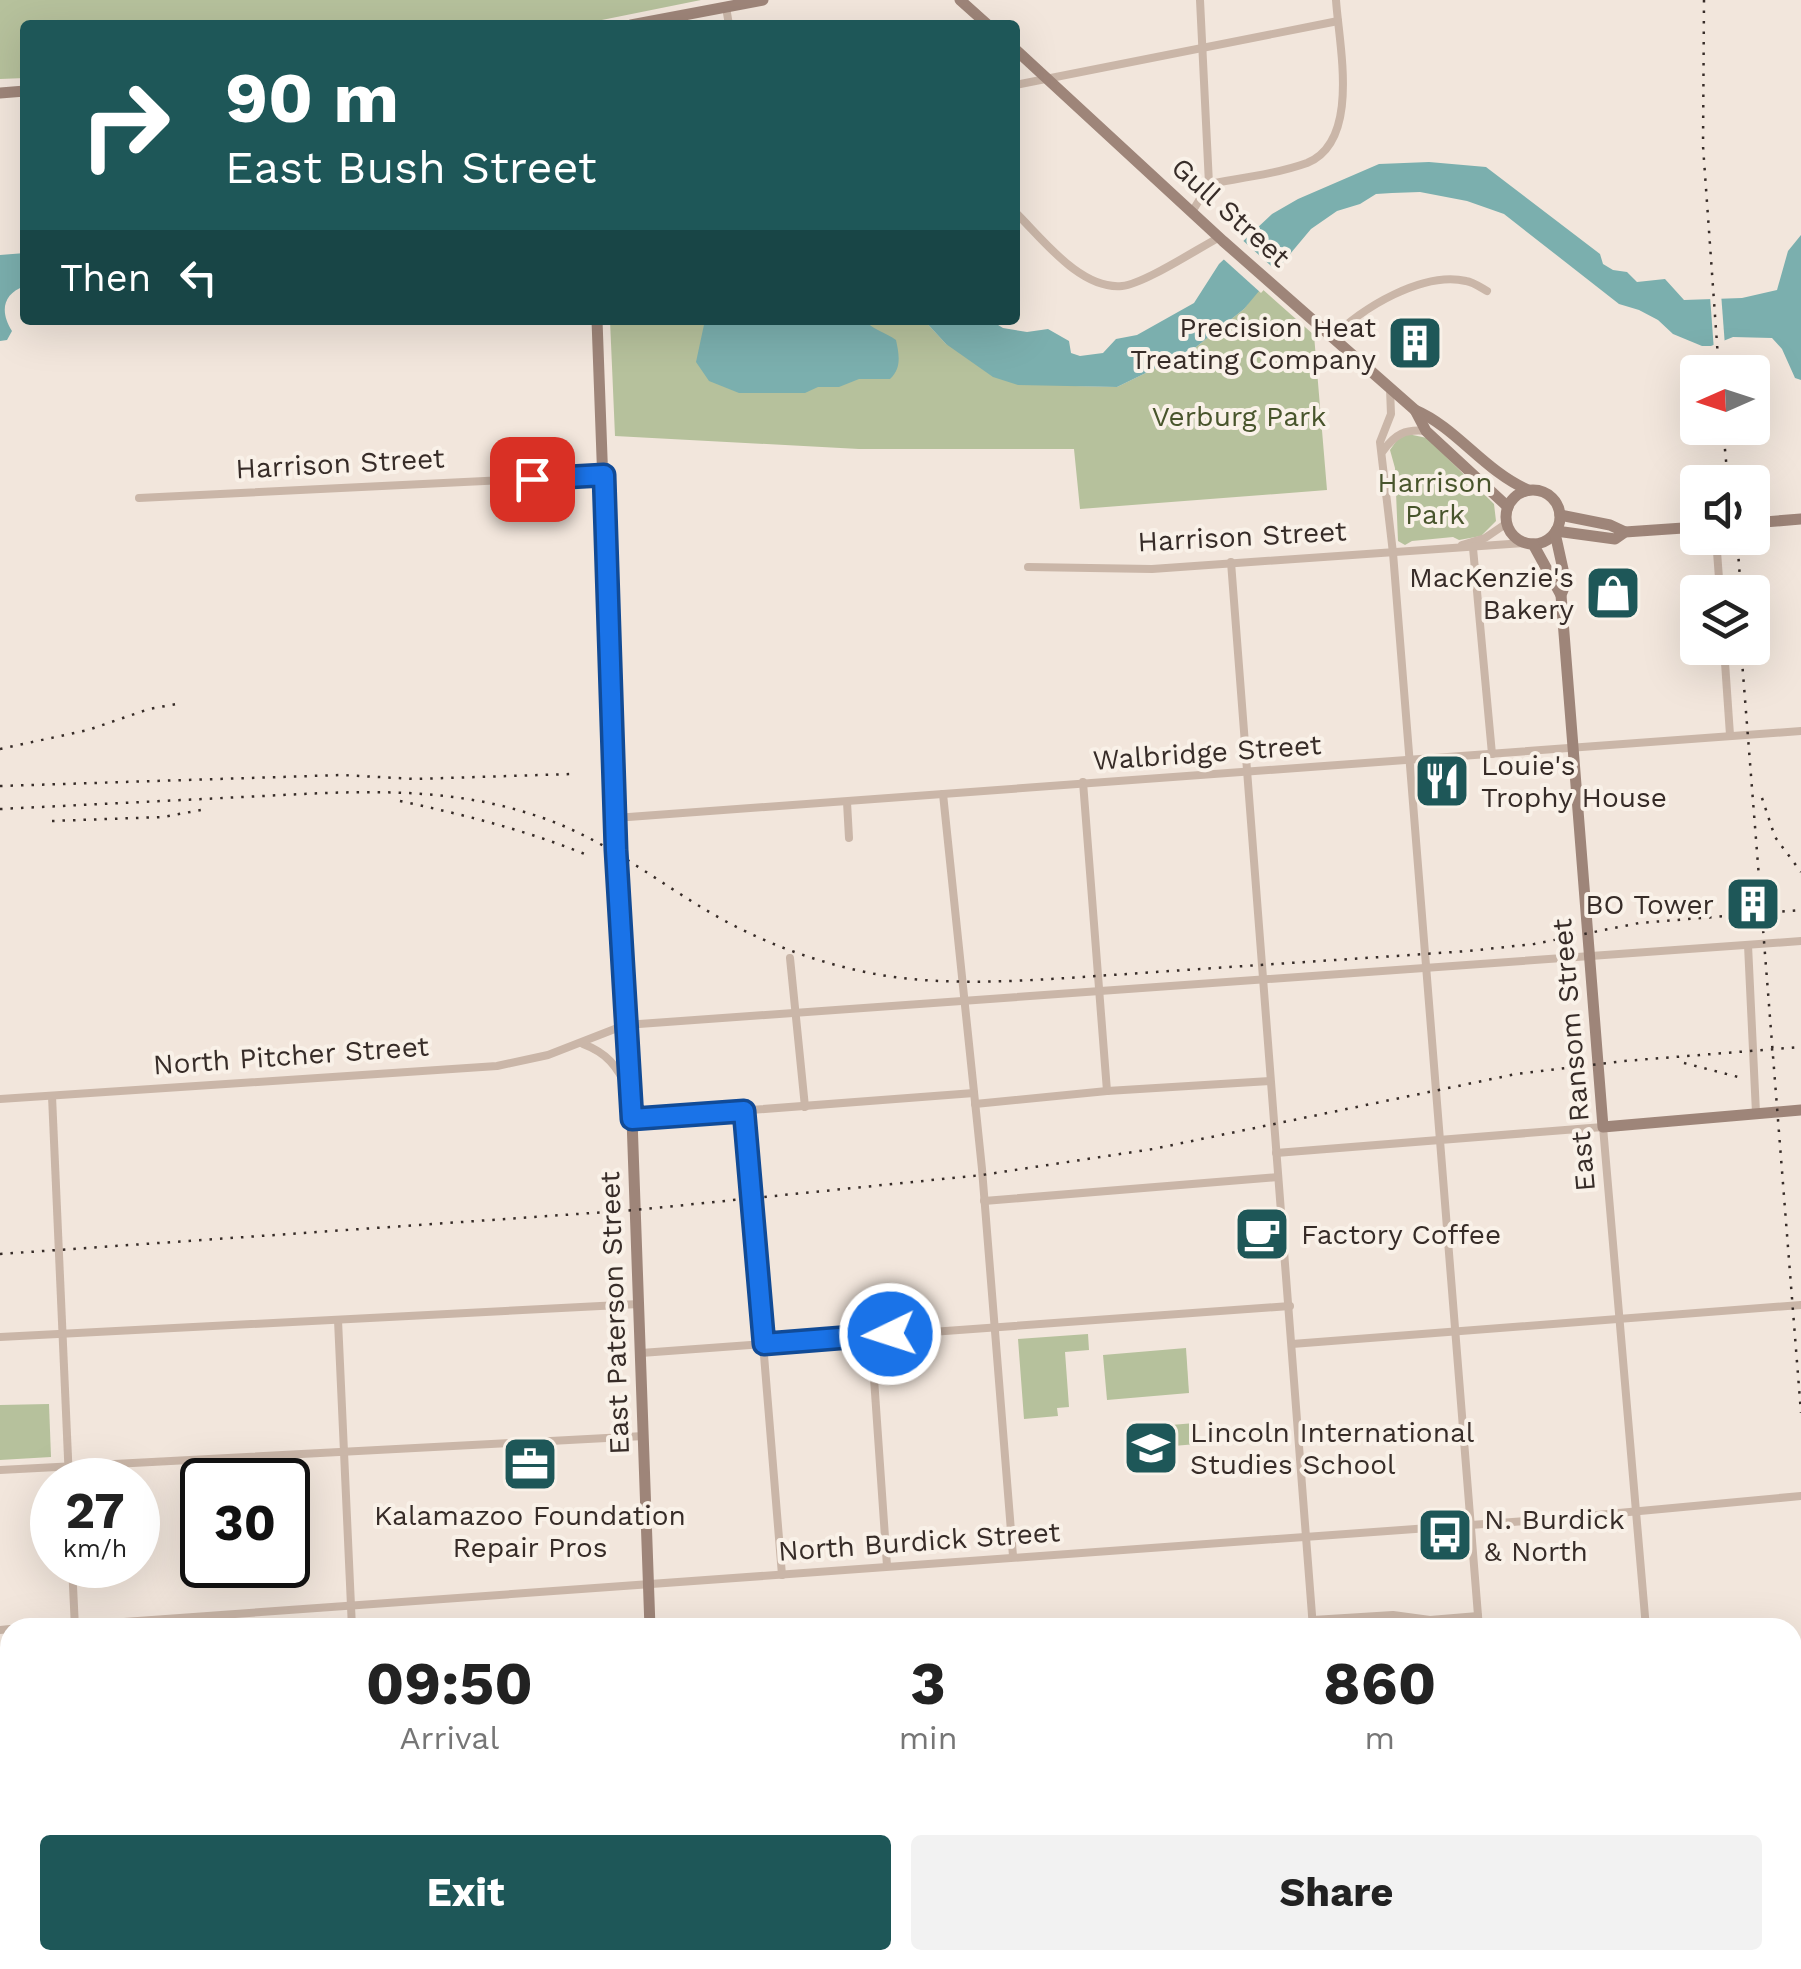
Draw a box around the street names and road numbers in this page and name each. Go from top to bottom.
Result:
street label: Gull Street [1165,151,1297,274]
street label: Harrison Street [235,442,446,485]
street label: Harrison Street [1137,515,1348,558]
street label: Walbridge Street [1092,728,1323,777]
street label: East Ransom Street [1545,917,1602,1193]
street label: North Pitcher Street [152,1029,430,1082]
street label: East Paterson Street [593,1170,636,1455]
street label: North Burdick Street [777,1515,1061,1568]

